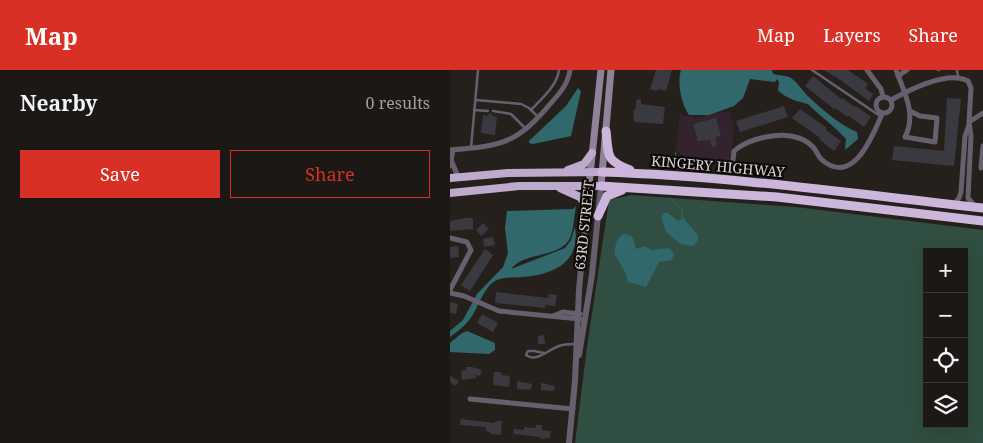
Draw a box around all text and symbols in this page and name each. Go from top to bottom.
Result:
text: Map [25,19,78,52]
text: Map [757,23,795,47]
text: Layers [823,23,881,47]
text: Share [909,23,958,47]
text: Nearby [20,89,98,117]
text: 0 results [366,92,430,114]
button: Save [20,150,220,198]
button: Share [230,150,430,198]
street label: KINGERY HIGHWAY [650,151,786,181]
street label: 63RD STREET [570,179,598,271]
map controls [923,248,968,428]
button: + [923,248,968,293]
button: − [923,293,968,338]
button: locate [923,338,968,383]
button: layers [923,383,968,428]

